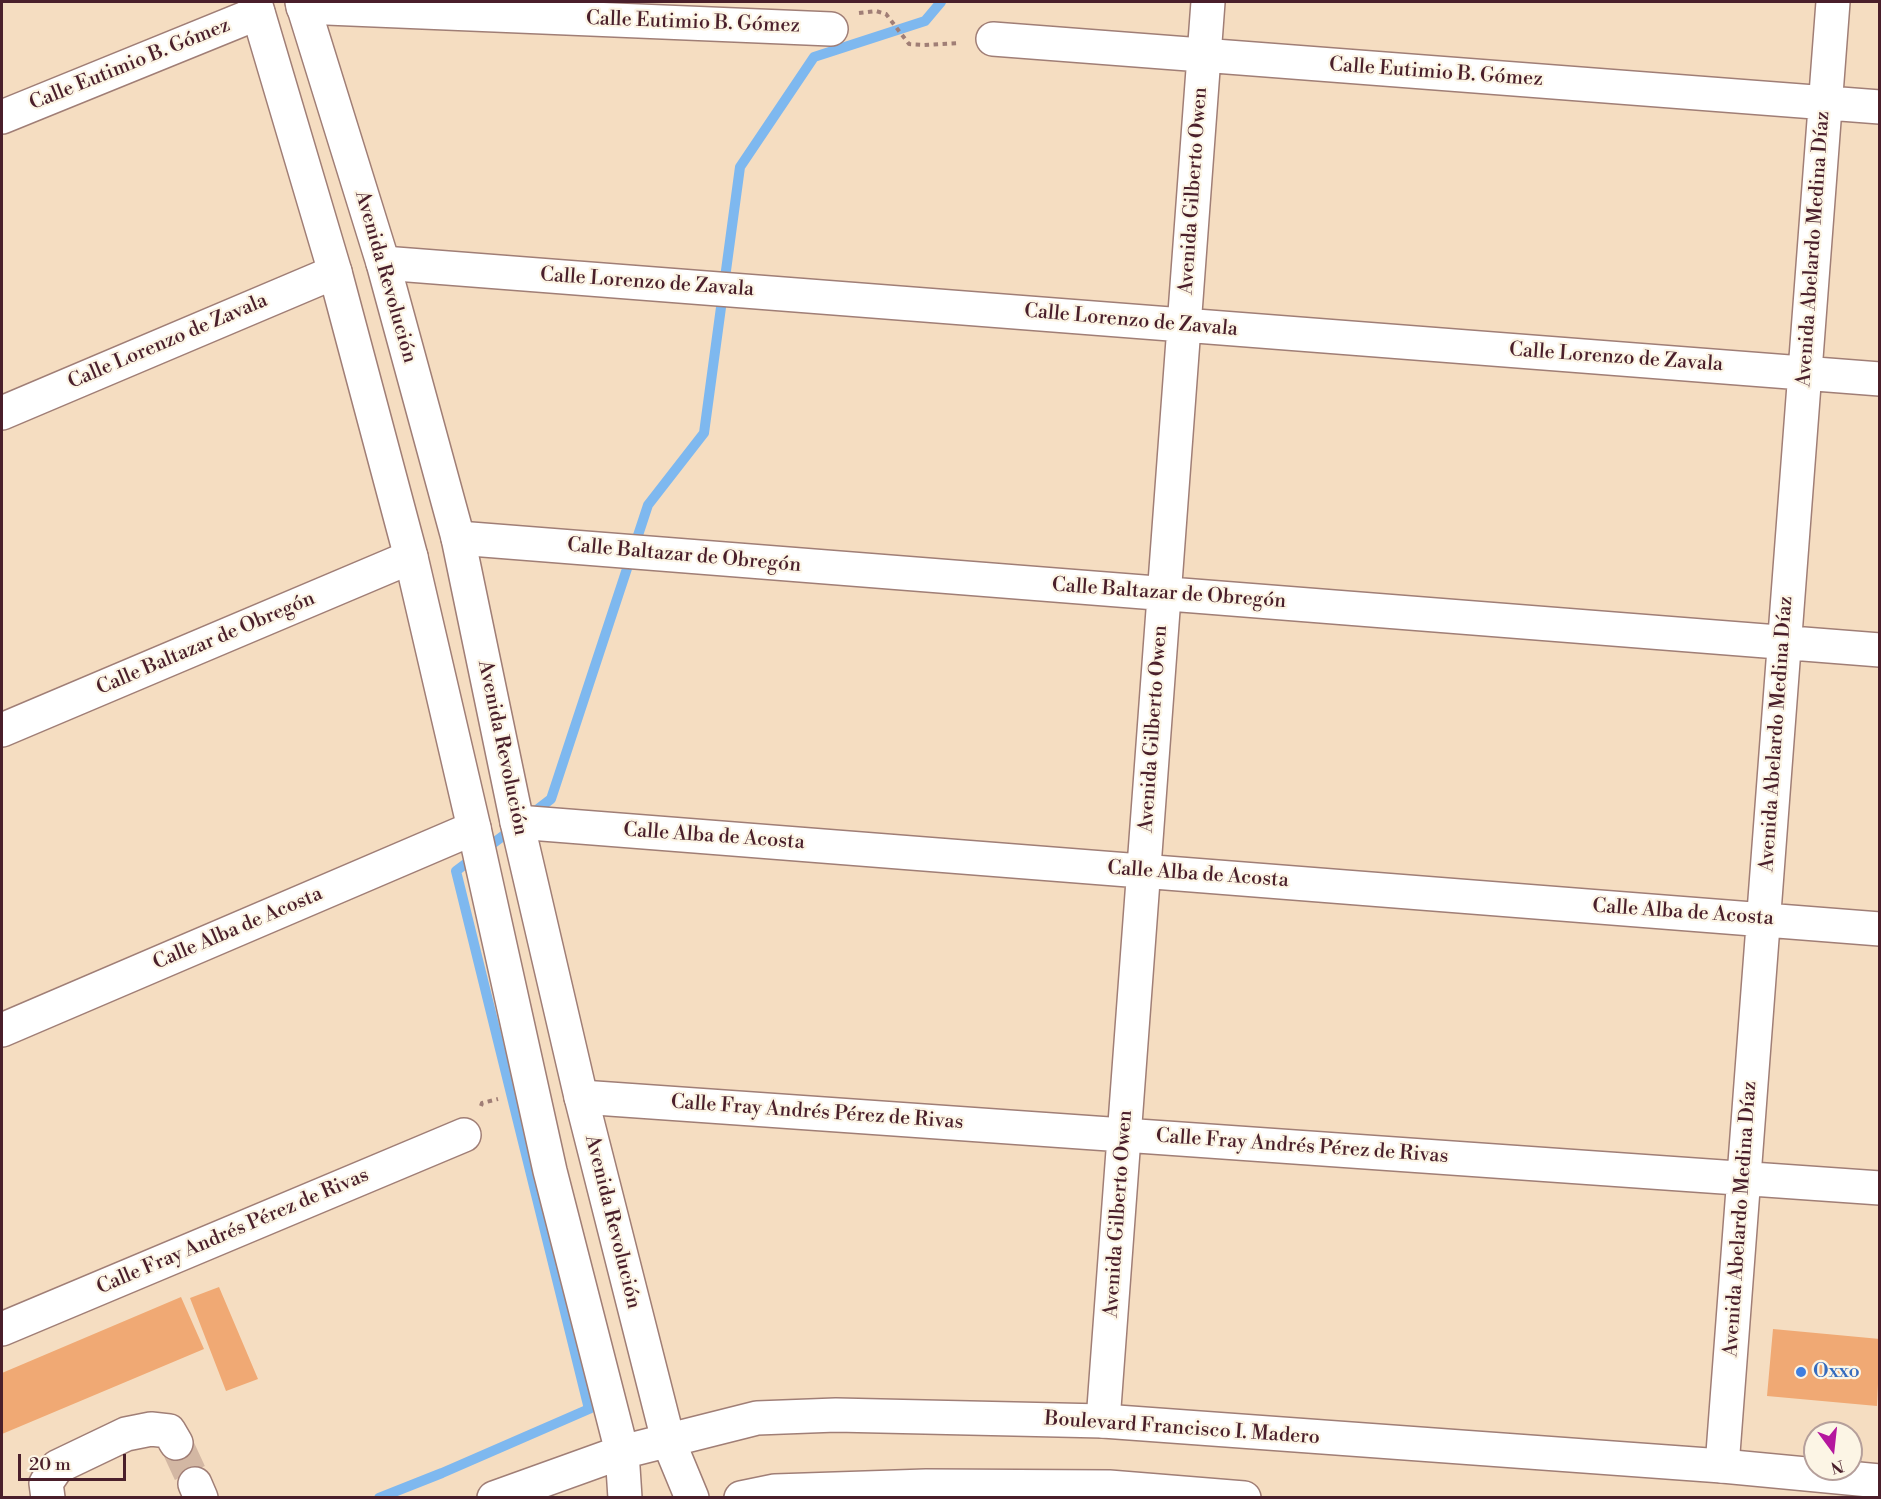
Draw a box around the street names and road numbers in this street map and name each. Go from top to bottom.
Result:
street label: Calle Eutimio B. Gómez [586,7,800,39]
street label: Calle Eutimio B. Gómez [26,14,234,116]
street label: Calle Eutimio B. Gómez [1328,54,1544,92]
street label: Avenida Gilberto Owen [1175,86,1213,296]
street label: Avenida Abelardo Medina Díaz [1792,110,1836,388]
street label: Avenida Revolución [349,188,421,366]
street label: Calle Lorenzo de Zavala [539,264,755,302]
street label: Calle Lorenzo de Zavala [65,289,271,395]
street label: Calle Lorenzo de Zavala [1023,300,1239,342]
street label: Calle Lorenzo de Zavala [1508,339,1724,377]
street label: Calle Baltazar de Obregón [566,534,802,578]
street label: Calle Baltazar de Obregón [1051,574,1287,614]
street label: Calle Baltazar de Obregón [93,587,319,701]
street label: Avenida Abelardo Medina Díaz [1755,595,1799,873]
street label: Avenida Gilberto Owen [1135,624,1173,834]
street label: Avenida Revolución [472,658,532,838]
street label: Calle Alba de Acosta [623,819,805,855]
street label: Calle Alba de Acosta [1107,857,1289,893]
street label: Calle Alba de Acosta [150,882,326,976]
street label: Calle Alba de Acosta [1592,895,1774,931]
street label: Avenida Abelardo Medina Díaz [1719,1080,1763,1358]
street label: Calle Fray Andrés Pérez de Rivas [670,1091,964,1135]
street label: Avenida Gilberto Owen [1100,1109,1138,1319]
street label: Calle Fray Andrés Pérez de Rivas [1155,1125,1449,1169]
street label: Avenida Revolución [579,1133,645,1311]
street label: Calle Fray Andrés Pérez de Rivas [93,1164,373,1300]
street label: Boulevard Francisco I. Madero [1043,1407,1321,1451]

